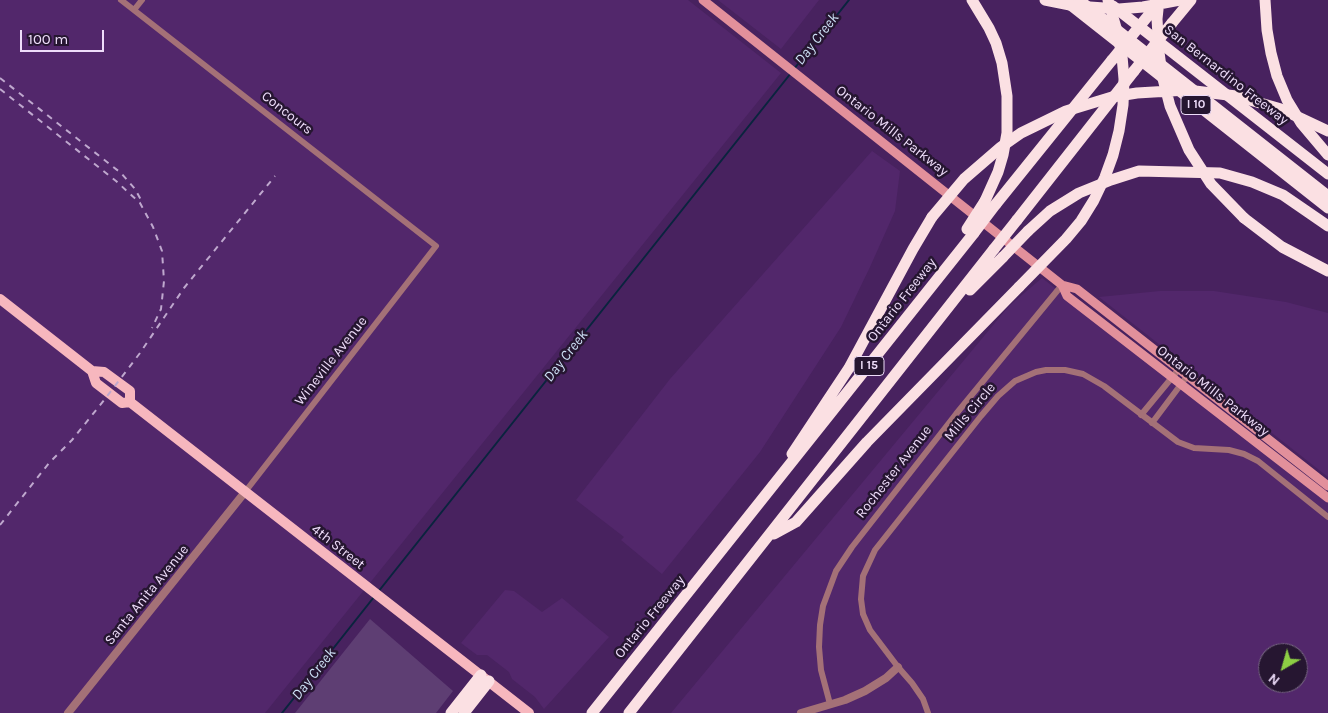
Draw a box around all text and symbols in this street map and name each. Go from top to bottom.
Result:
water label: Day Creek [791,9,843,69]
scale bar [22,20,106,52]
street label: San Bernardino Freeway [1160,21,1292,129]
text: 100 m [28,30,68,48]
street label: Ontario Mills Parkway [832,82,952,180]
street label: Concours [258,88,316,138]
road number: I 10 [1181,96,1211,114]
street label: Ontario Freeway [864,255,940,345]
street label: Wineville Avenue [291,313,371,409]
water label: Day Creek [540,326,592,386]
street label: Ontario Mills Parkway [1153,342,1273,440]
road number: I 15 [854,356,884,376]
street label: Mills Circle [941,380,999,444]
street label: Rochester Avenue [852,422,936,522]
street label: 4th Street [308,521,368,573]
street label: Santa Anita Avenue [101,542,193,648]
street label: Ontario Freeway [611,572,689,662]
north arrow [1258,643,1308,693]
water label: Day Creek [288,644,340,704]
text: N [1265,670,1283,689]

